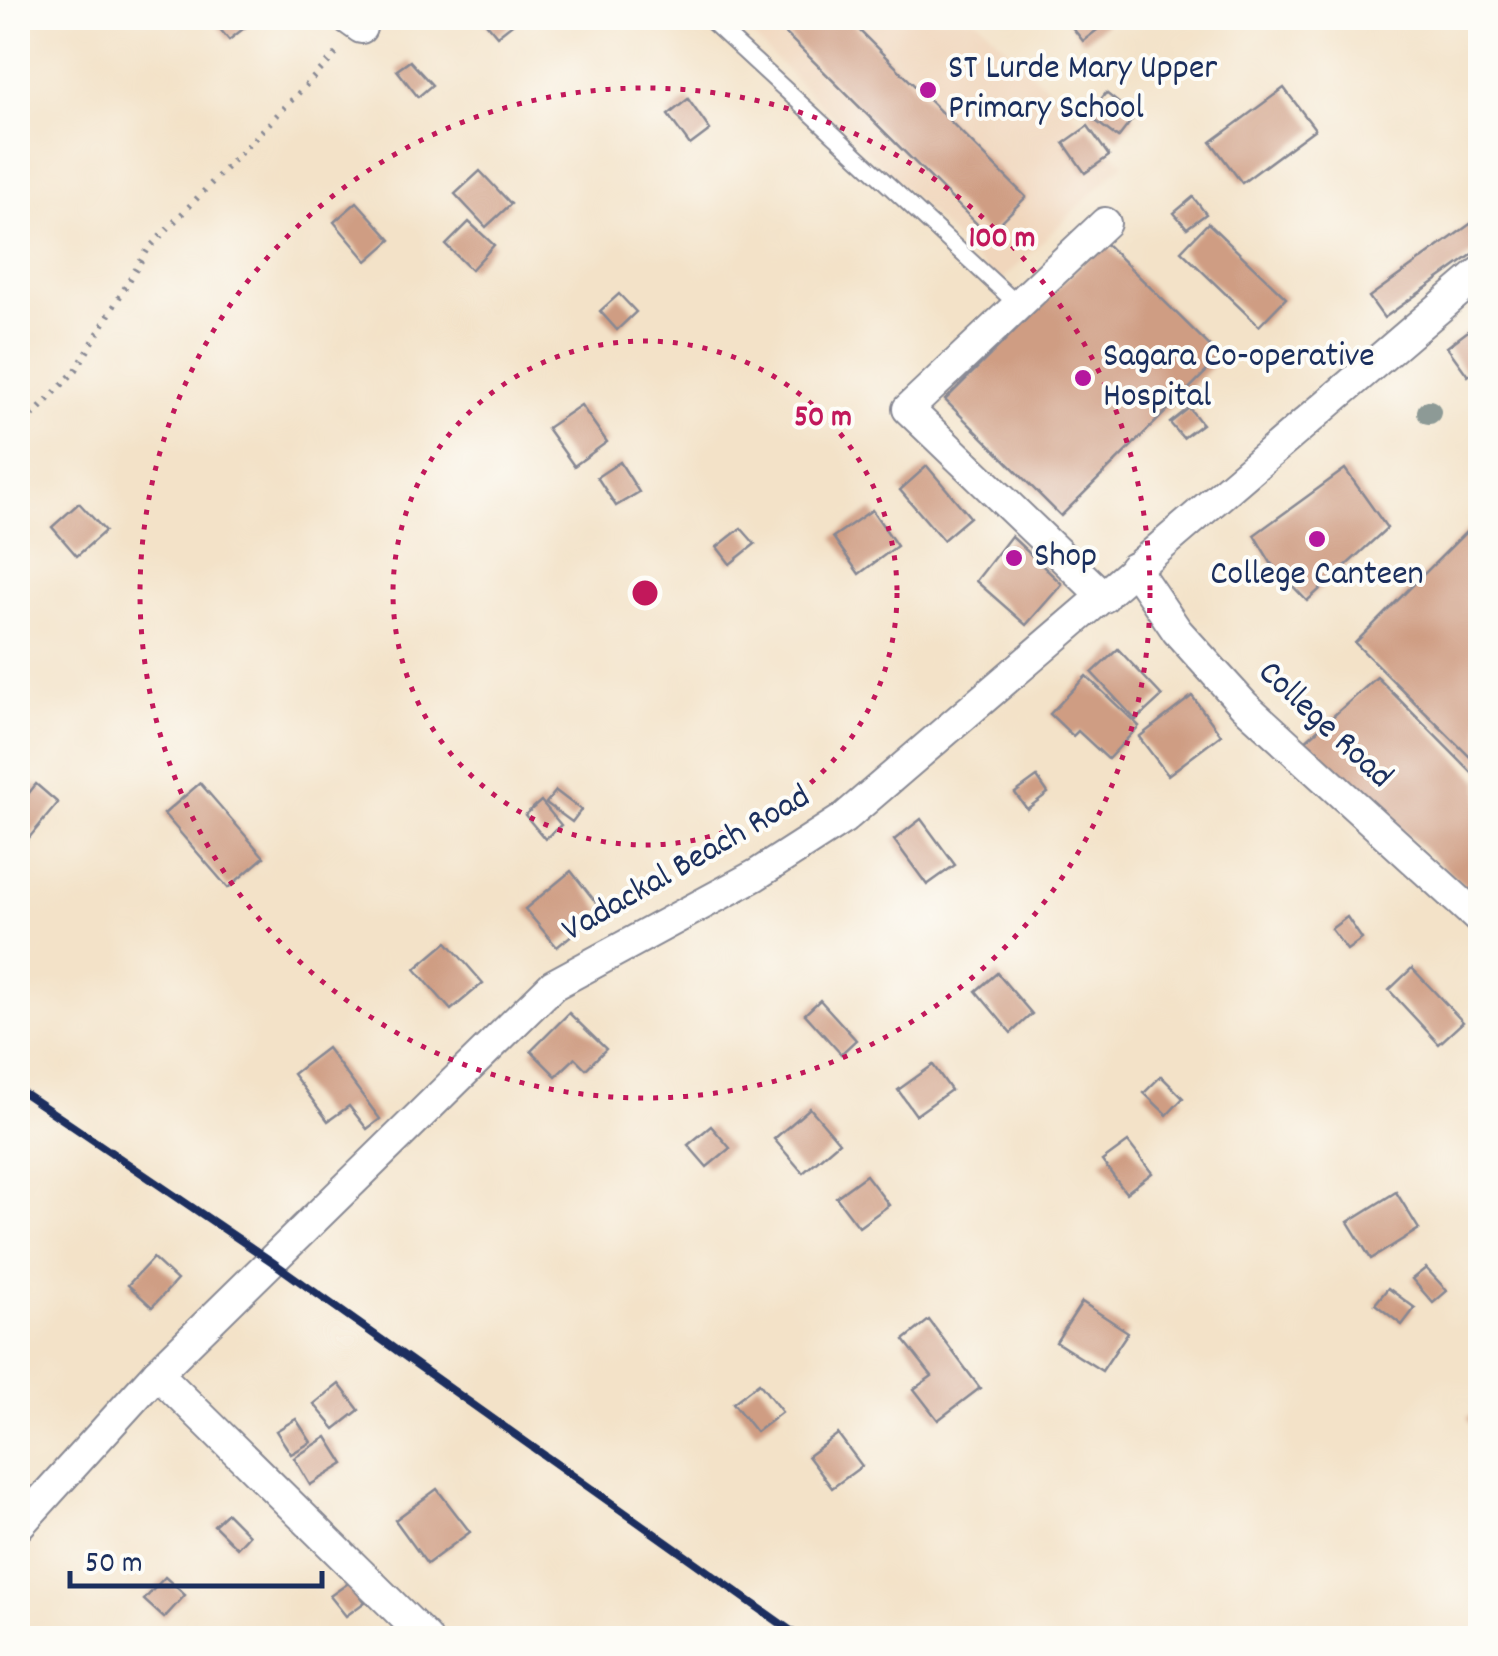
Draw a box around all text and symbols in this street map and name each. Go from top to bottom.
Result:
place label: ST Lurde Mary Upper Primary School [948,45,1217,135]
marker: ST Lurde Mary Upper Primary School [917,79,939,101]
text: 100 m [969,219,1035,262]
place label: Sagara Co-operative Hospital [1103,333,1375,423]
marker: Sagara Co-operative Hospital [1072,367,1094,389]
text: 50 m [794,398,852,441]
marker: College Canteen [1306,528,1328,550]
place label: Shop [1034,533,1097,583]
marker: Shop [1003,547,1025,569]
place label: College Canteen [1210,551,1424,601]
centre of rings [627,575,663,611]
street label: College Road [1245,650,1403,802]
street label: Vadackal Beach Road [554,774,820,956]
scale bar [70,1526,322,1588]
text: 50 m [85,1544,143,1587]

